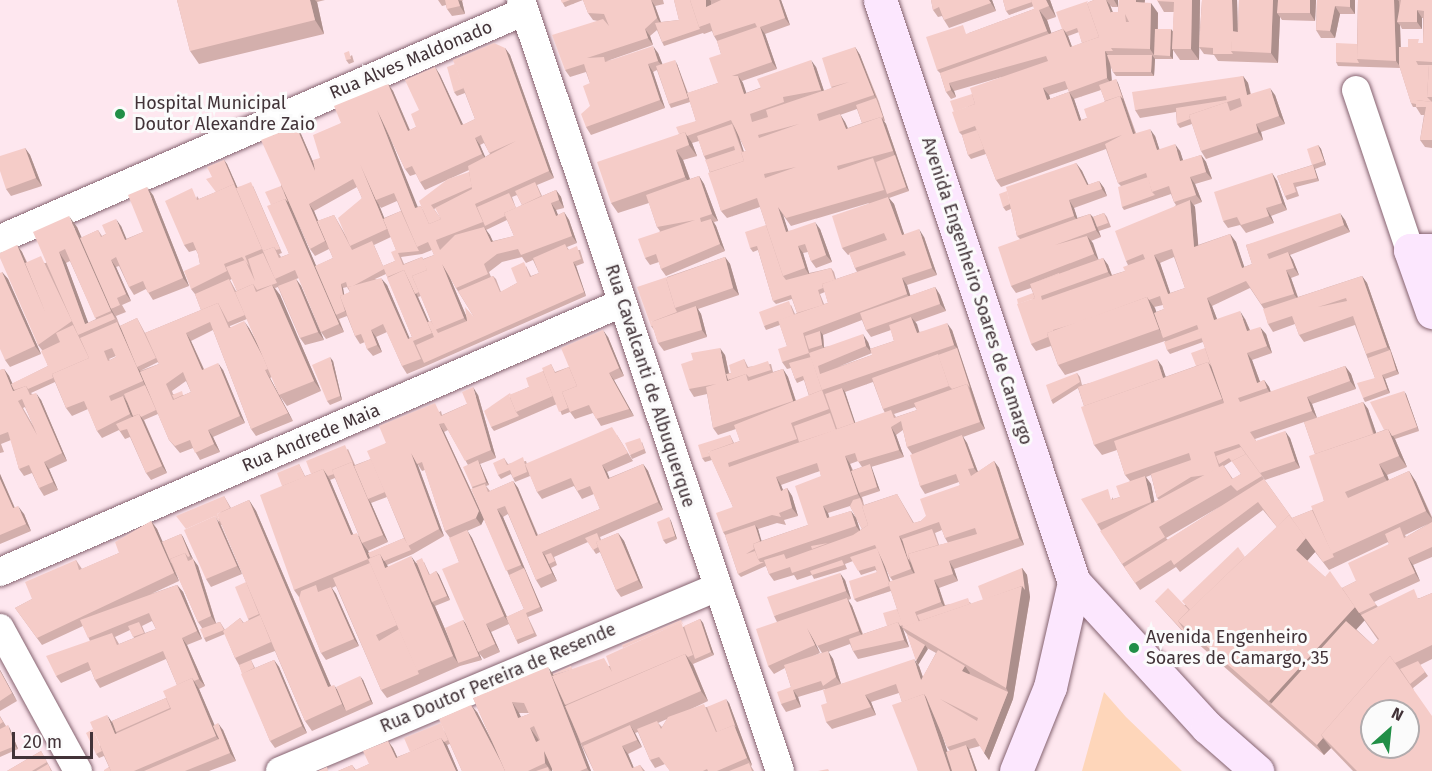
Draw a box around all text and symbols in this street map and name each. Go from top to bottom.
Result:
street label: Rua Alves Maldonado [326,16,496,104]
place label: Hospital Municipal Doutor Alexandre Zaio [134,93,315,136]
marker: Hospital Municipal Doutor Alexandre Zaio [111,105,129,123]
street label: Avenida Engenheiro Soares de Camargo [917,134,1037,448]
street label: Rua Cavalcanti de Albuquerque [600,262,700,510]
street label: Rua Andrede Maia [239,399,383,477]
street label: Rua Doutor Pereira de Resende [377,618,619,738]
place label: Avenida Engenheiro Soares de Camargo, 35 [1146,627,1329,670]
marker: Avenida Engenheiro Soares de Camargo, 35 [1127,641,1141,655]
north arrow [1360,699,1420,759]
text: N [1388,703,1407,725]
scale bar [15,720,96,758]
text: 20 m [23,731,62,753]

